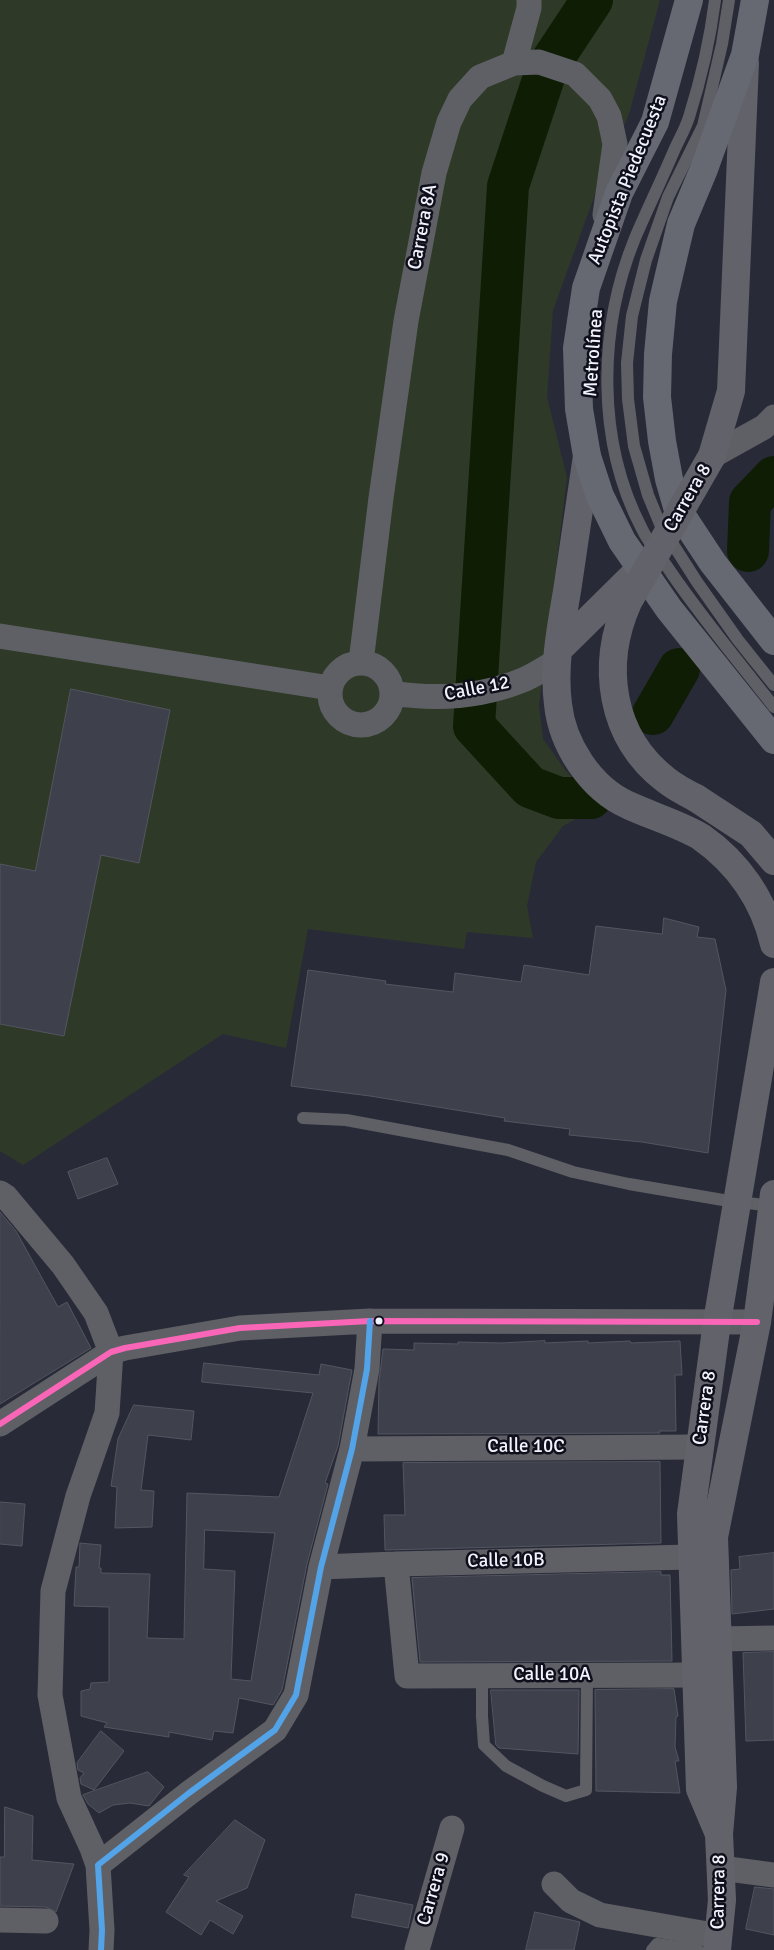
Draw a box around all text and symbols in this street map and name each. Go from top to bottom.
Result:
street label: Autopista Piedecuesta [584,92,672,268]
street label: Carrera 8A [404,182,442,272]
street label: Metrolínea [580,308,608,398]
street label: Carrera 8 [659,460,717,536]
street label: Calle 12 [442,672,512,706]
unlabelled marker [374,1316,384,1326]
street label: Carrera 8 [688,1369,722,1447]
street label: Calle 10C [487,1436,565,1458]
street label: Calle 10B [467,1549,545,1573]
street label: Calle 10A [513,1664,591,1686]
street label: Carrera 9 [413,1850,455,1928]
street label: Carrera 8 [707,1854,731,1930]

